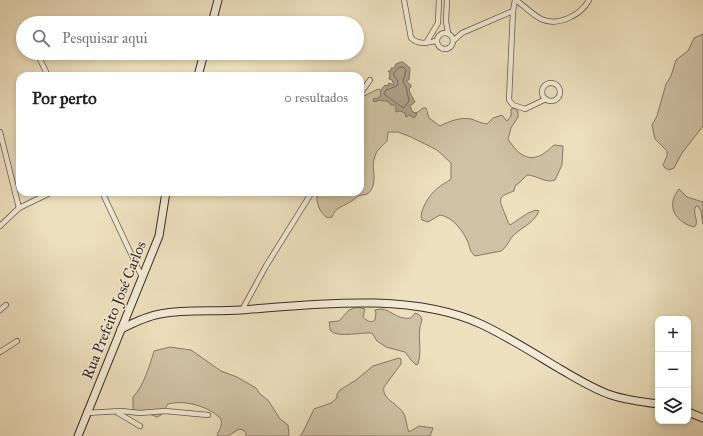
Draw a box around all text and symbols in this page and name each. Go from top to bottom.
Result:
search box [16,16,364,60]
icon: search [30,27,52,49]
text: Pesquisar aqui [62,29,148,47]
text: Por perto [32,88,97,109]
text: 0 resultados [284,90,348,106]
street label: Rua Prefeito José Carlos [78,238,151,382]
map controls [655,316,691,424]
button: + [655,316,691,352]
button: − [655,352,691,388]
button: layers [655,388,691,424]

